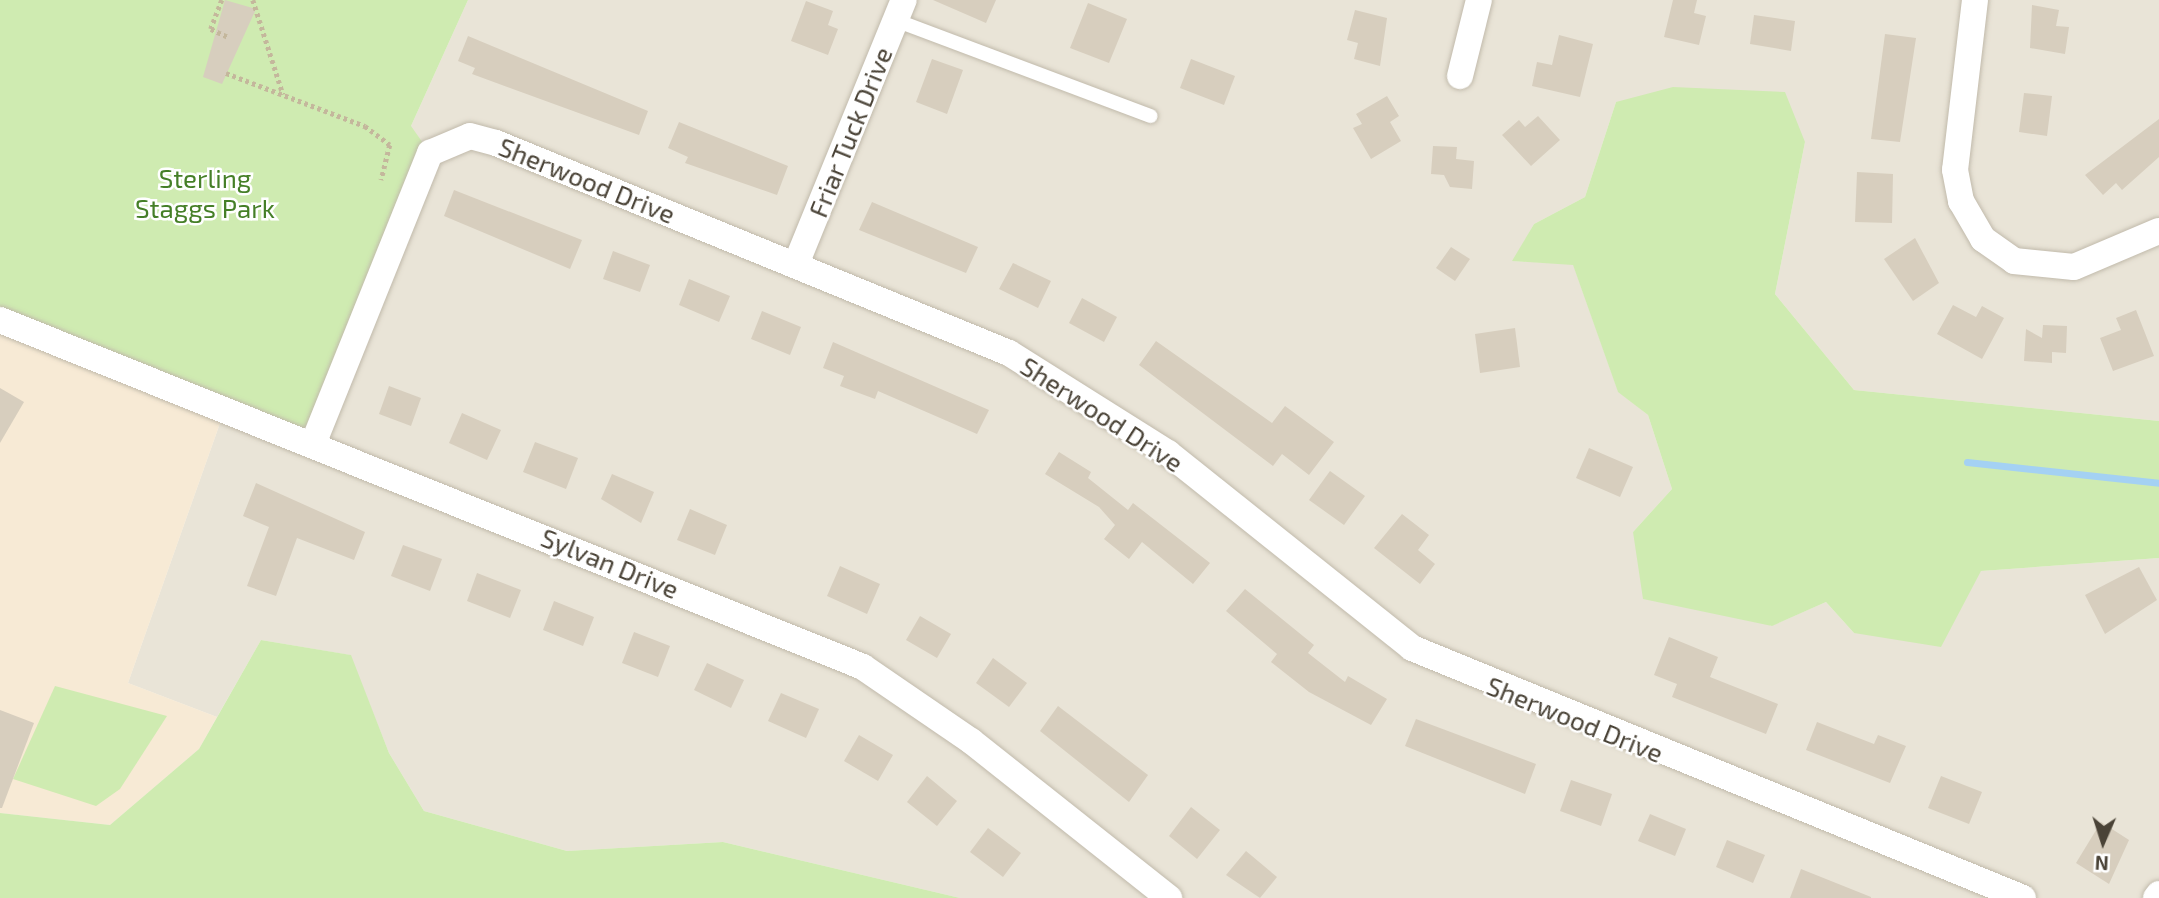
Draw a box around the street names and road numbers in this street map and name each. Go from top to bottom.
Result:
street label: Friar Tuck Drive [801,42,899,222]
street label: Sherwood Drive [494,130,680,230]
street label: Sherwood Drive [1015,350,1189,478]
street label: Sylvan Drive [537,521,683,605]
street label: Sherwood Drive [1482,669,1668,769]

